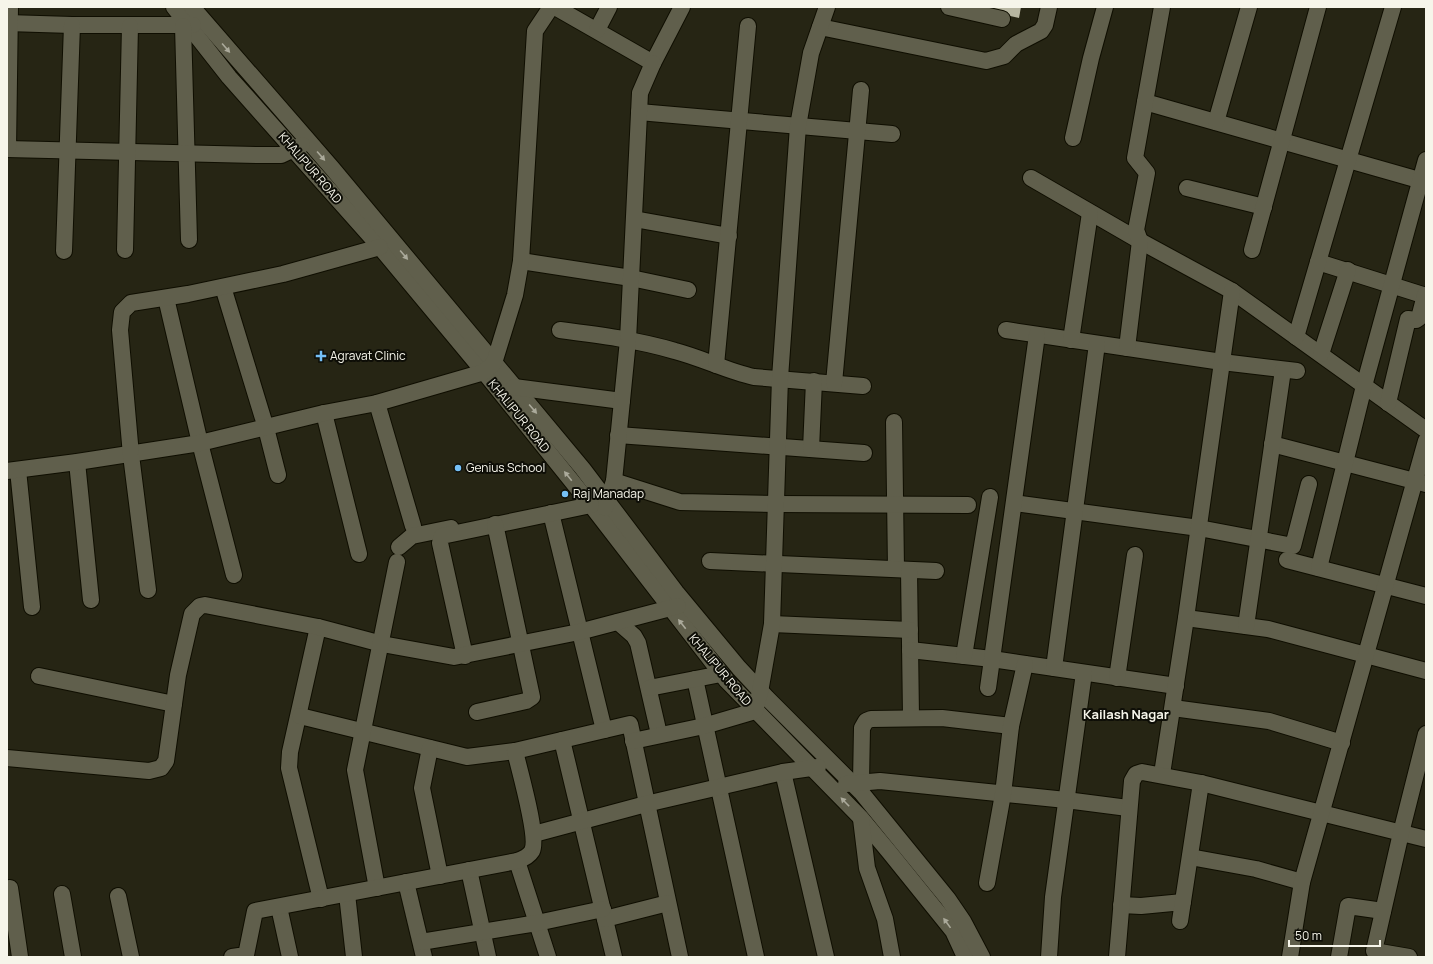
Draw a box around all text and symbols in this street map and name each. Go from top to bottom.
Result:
one-way arrow [221,43,230,52]
street label: KHALIPUR ROAD [275,128,346,207]
one-way arrow [316,151,325,161]
one-way arrow [400,250,409,261]
place label: Agravat Clinic [330,347,406,364]
marker: Agravat Clinic [315,350,327,362]
street label: KHALIPUR ROAD [485,376,554,456]
one-way arrow [528,404,537,414]
place label: Genius School [466,459,545,476]
marker: Genius School [453,463,463,473]
one-way arrow [564,471,573,482]
place label: Raj Manadap [573,485,644,502]
marker: Raj Manadap [560,489,570,499]
one-way arrow [678,618,686,629]
street label: KHALIPUR ROAD [685,630,756,709]
district label: Kailash Nagar [1083,705,1169,723]
one-way arrow [840,797,850,807]
one-way arrow [943,918,951,928]
scale bar [1289,922,1380,948]
text: 50 m [1295,927,1322,944]

